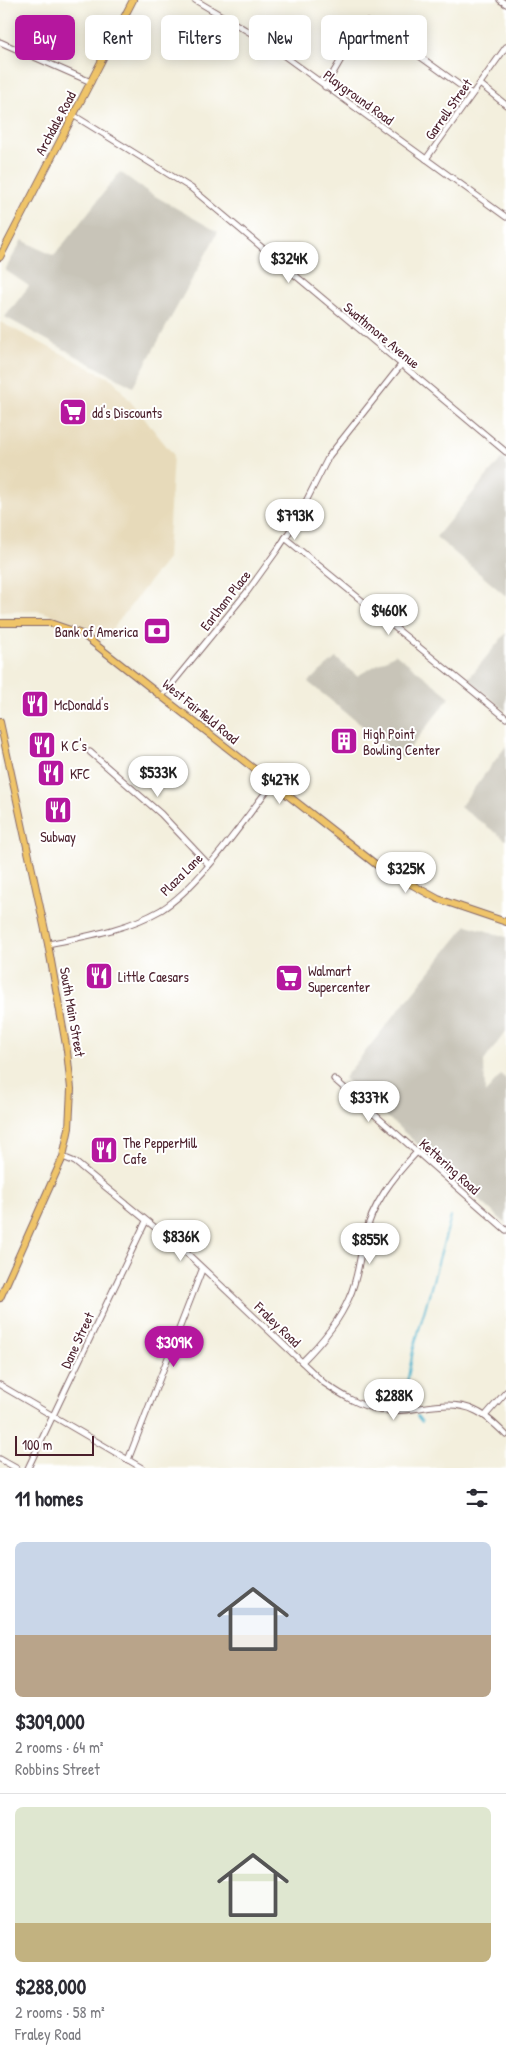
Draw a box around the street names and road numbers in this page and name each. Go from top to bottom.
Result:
street label: Playground Road [319,65,398,130]
street label: Garrell Street [420,75,476,143]
street label: Archdale Road [30,87,80,158]
street label: Swathmore Avenue [340,298,424,373]
street label: Earlham Place [195,566,255,634]
street label: West Fairfield Road [159,674,244,748]
street label: Plaza Lane [155,848,207,900]
street label: South Main Street [56,966,90,1058]
street label: Kettering Road [415,1134,485,1199]
street label: Fraley Road [249,1296,306,1352]
street label: Dane Street [56,1309,98,1371]

